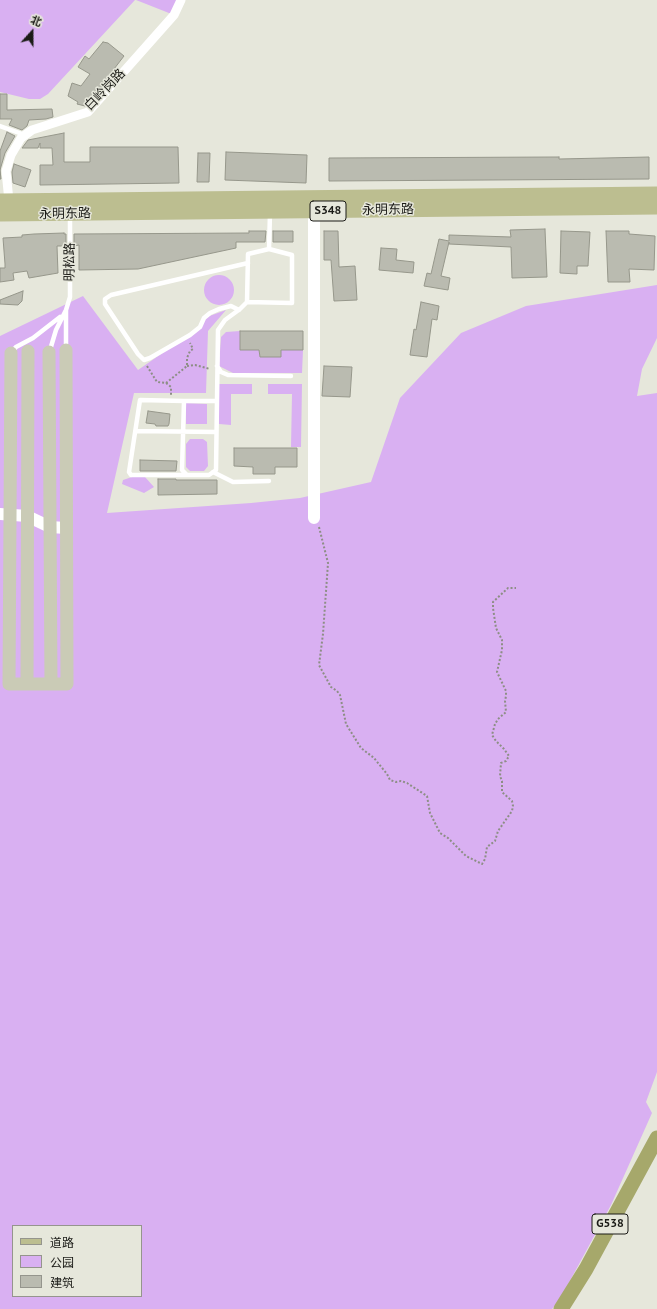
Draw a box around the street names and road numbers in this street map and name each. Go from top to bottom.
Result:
street label: 白岭岗路 [81,66,129,114]
road number: S348 [310,201,346,221]
street label: 永明东路 [362,202,414,218]
street label: 永明东路 [39,206,91,222]
street label: 明松路 [62,242,78,282]
road number: G538 [592,1214,628,1234]

